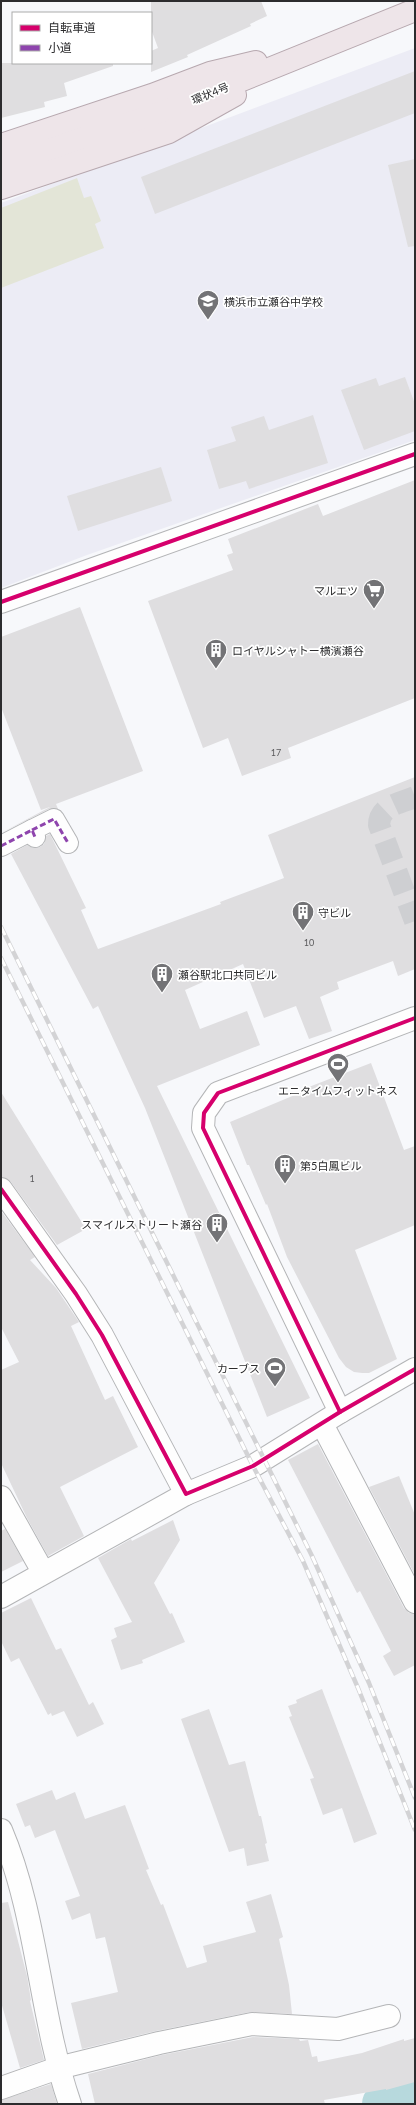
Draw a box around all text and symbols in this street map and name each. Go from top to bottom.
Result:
legend [12,12,152,64]
text: 自転車道 [48,20,96,35]
text: 小道 [48,40,72,55]
street label: 環状4号 [189,80,231,106]
school or university icon: 横浜市立瀬谷中学校 [195,288,221,321]
place label: 横浜市立瀬谷中学校 [224,295,323,308]
supermarket icon: マルエツ [361,577,387,610]
place label: マルエツ [314,584,358,597]
building icon: ロイヤルシャトー横濱瀬谷 [203,637,229,670]
place label: ロイヤルシャトー横濱瀬谷 [232,644,364,657]
house number: 17 [271,747,281,758]
building icon: 守ビル [290,899,316,932]
place label: 守ビル [318,906,351,919]
house number: 10 [304,937,314,948]
building icon: 瀬谷駅北口共同ビル [149,961,175,994]
place label: 瀬谷駅北口共同ビル [178,968,277,981]
sports icon: エニタイムフィットネス [325,1051,351,1084]
place label: エニタイムフィットネス [278,1084,398,1097]
building icon: 第5白鳳ビル [272,1152,298,1185]
place label: 第5白鳳ビル [300,1159,361,1172]
house number: 1 [29,1173,35,1184]
building icon: スマイルストリート瀬谷 [204,1211,230,1244]
place label: スマイルストリート瀬谷 [81,1218,202,1231]
sports icon: カーブス [262,1355,288,1388]
place label: カーブス [217,1362,260,1375]

